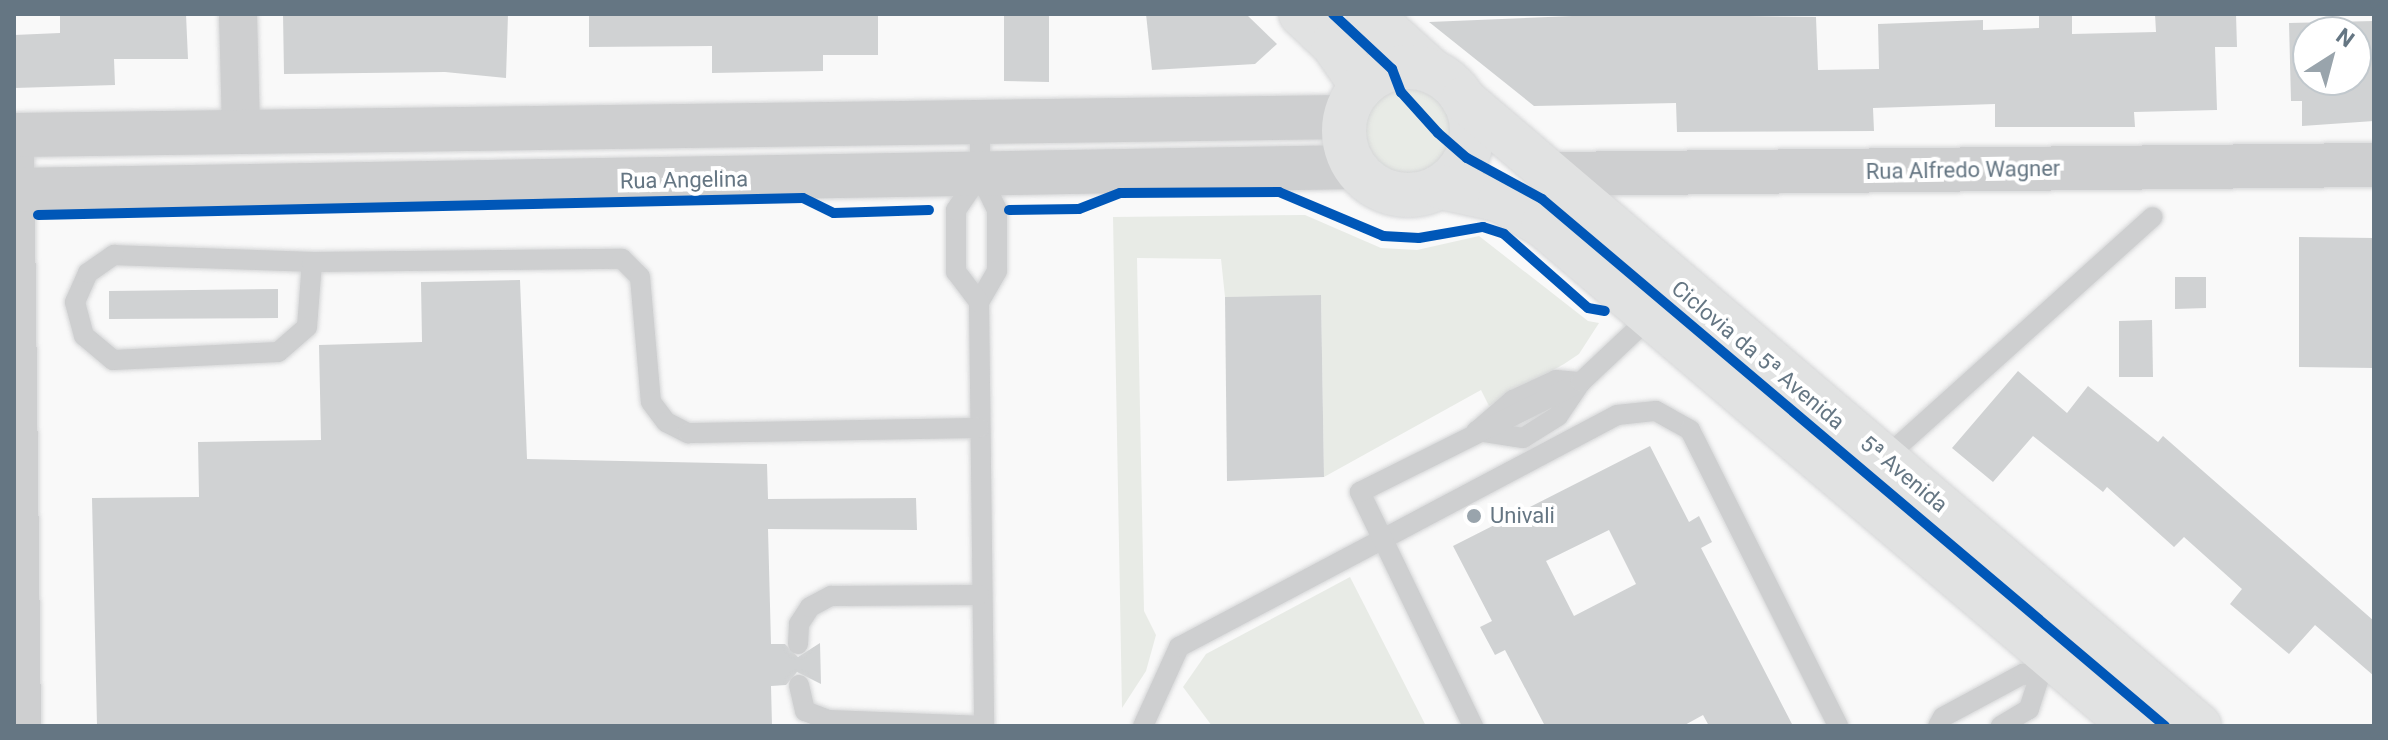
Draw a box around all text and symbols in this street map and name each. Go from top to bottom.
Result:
north arrow [2292,16,2372,96]
text: N [2332,23,2359,52]
street label: Rua Alfredo Wagner [1866,155,2060,185]
street label: Rua Angelina [620,166,748,194]
street label: Ciclovia da 5ª Avenida [1666,275,1850,435]
street label: 5ª Avenida [1855,430,1953,518]
place label: Univali [1490,503,1555,529]
marker: Univali [1465,507,1483,525]

